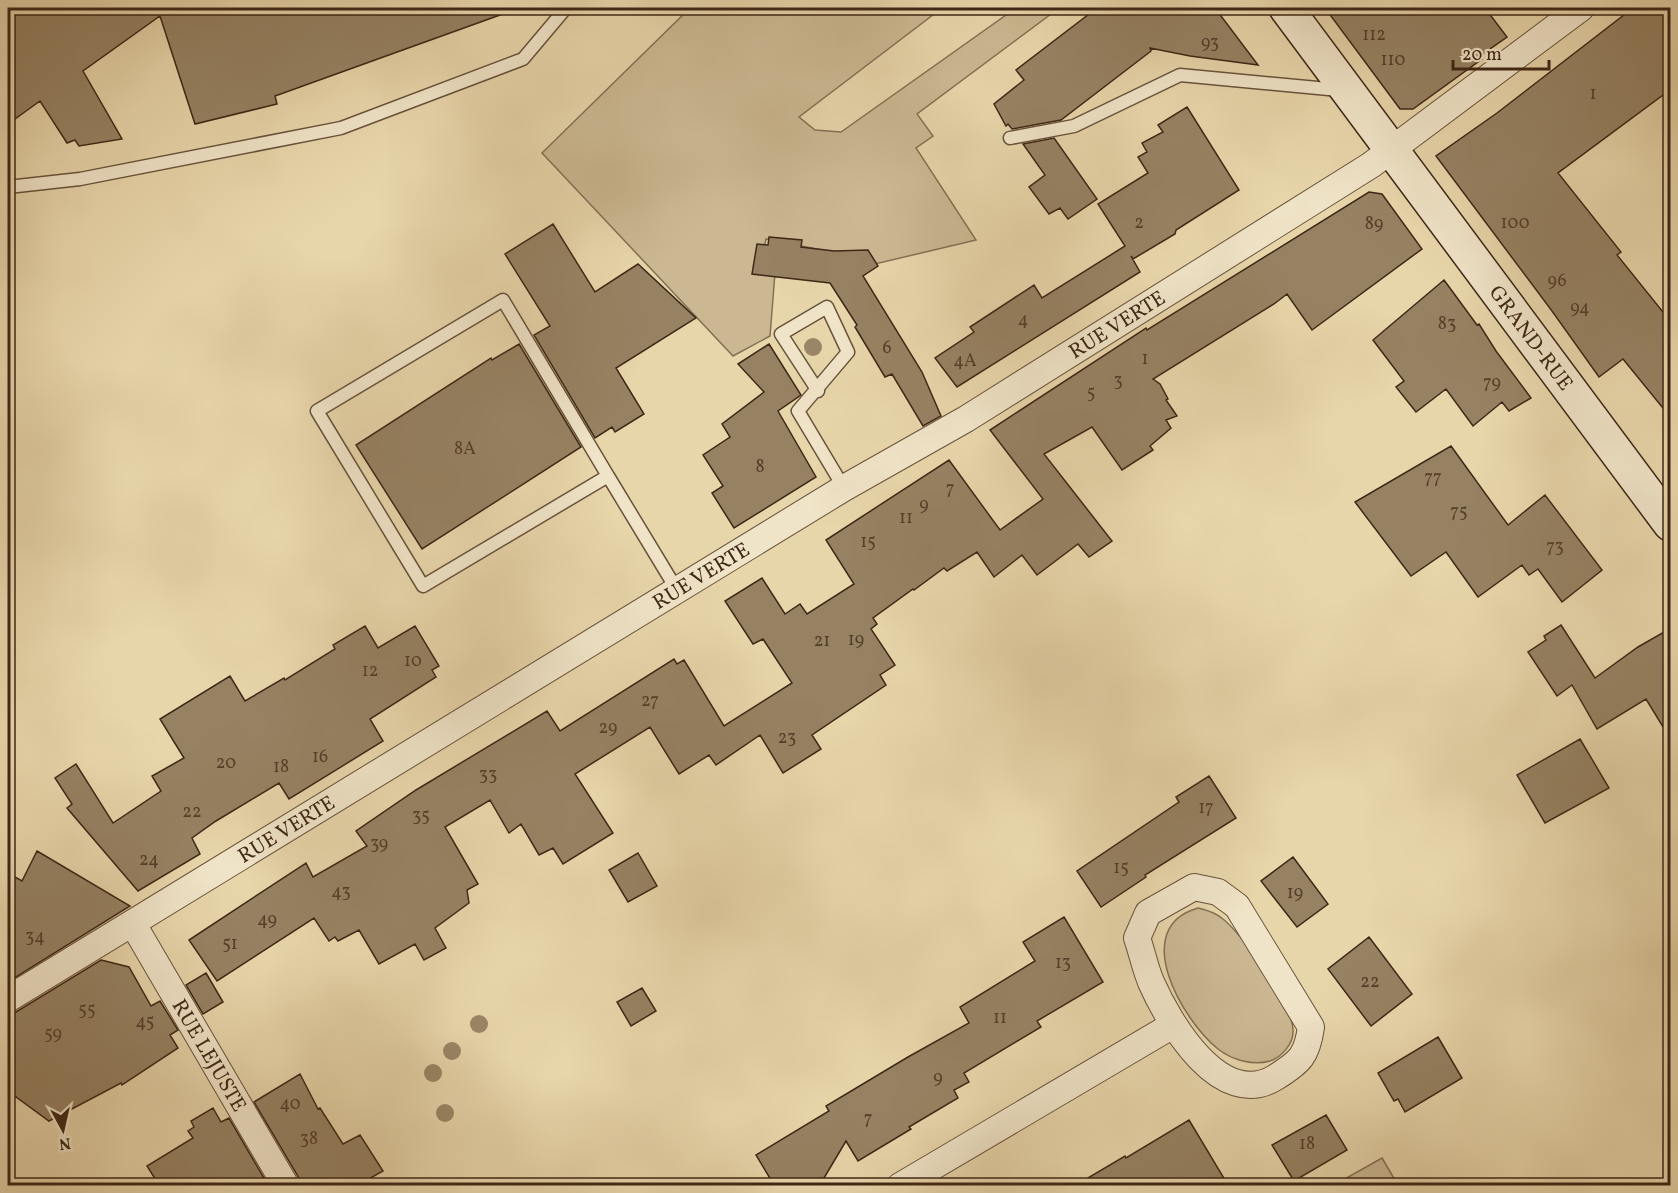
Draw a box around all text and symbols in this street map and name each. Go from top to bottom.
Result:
house number: 112 [1362,23,1386,48]
house number: 93 [1201,31,1219,56]
scale bar [1453,33,1549,71]
text: 20 m [1462,43,1502,68]
house number: 110 [1381,48,1406,73]
house number: 1 [1590,82,1596,107]
house number: 2 [1134,211,1144,236]
house number: 100 [1501,211,1530,236]
house number: 89 [1365,212,1383,237]
house number: 96 [1547,269,1567,294]
street label: GRAND-RUE [1481,280,1579,397]
street label: RUE VERTE [1064,284,1172,367]
house number: 94 [1570,296,1590,321]
house number: 4 [1018,308,1028,333]
house number: 83 [1438,312,1456,337]
house number: 6 [882,336,892,361]
house number: 1 [1142,347,1148,372]
house number: 4A [953,349,977,374]
house number: 3 [1113,369,1123,394]
house number: 79 [1483,371,1501,396]
house number: 5 [1087,381,1095,406]
house number: 8A [454,437,476,462]
house number: 8 [755,455,765,480]
house number: 77 [1424,466,1442,491]
house number: 7 [946,477,954,502]
house number: 9 [919,493,929,518]
house number: 75 [1450,500,1468,525]
house number: 11 [899,506,913,531]
house number: 15 [860,530,876,555]
house number: 73 [1546,535,1564,560]
street label: RUE VERTE [648,536,756,618]
house number: 19 [848,628,864,653]
house number: 21 [814,629,830,654]
house number: 10 [404,649,422,674]
house number: 12 [362,659,378,684]
house number: 27 [641,689,659,714]
house number: 29 [599,716,617,741]
house number: 23 [778,726,796,751]
house number: 16 [312,745,328,770]
house number: 20 [216,751,236,776]
house number: 18 [273,755,289,780]
house number: 33 [479,763,497,788]
street label: RUE VERTE [233,789,341,871]
house number: 17 [1198,796,1214,821]
house number: 22 [182,800,202,825]
house number: 35 [412,804,430,829]
house number: 39 [370,832,388,857]
house number: 24 [139,848,159,873]
house number: 15 [1113,856,1129,881]
house number: 43 [331,880,351,905]
house number: 19 [1287,881,1303,906]
house number: 49 [257,908,277,933]
house number: 34 [25,925,45,950]
house number: 51 [222,932,238,957]
house number: 13 [1055,951,1071,976]
house number: 22 [1360,970,1380,995]
street label: RUE LEJUSTE [164,994,253,1118]
house number: 55 [78,998,96,1023]
house number: 11 [993,1006,1007,1031]
house number: 45 [136,1010,154,1035]
house number: 59 [44,1022,62,1047]
house number: 9 [933,1066,943,1091]
house number: 40 [279,1092,301,1117]
north arrow [33,1100,93,1160]
house number: 7 [864,1107,872,1132]
house number: 38 [300,1127,318,1152]
text: N [57,1131,72,1155]
house number: 18 [1299,1132,1315,1157]

